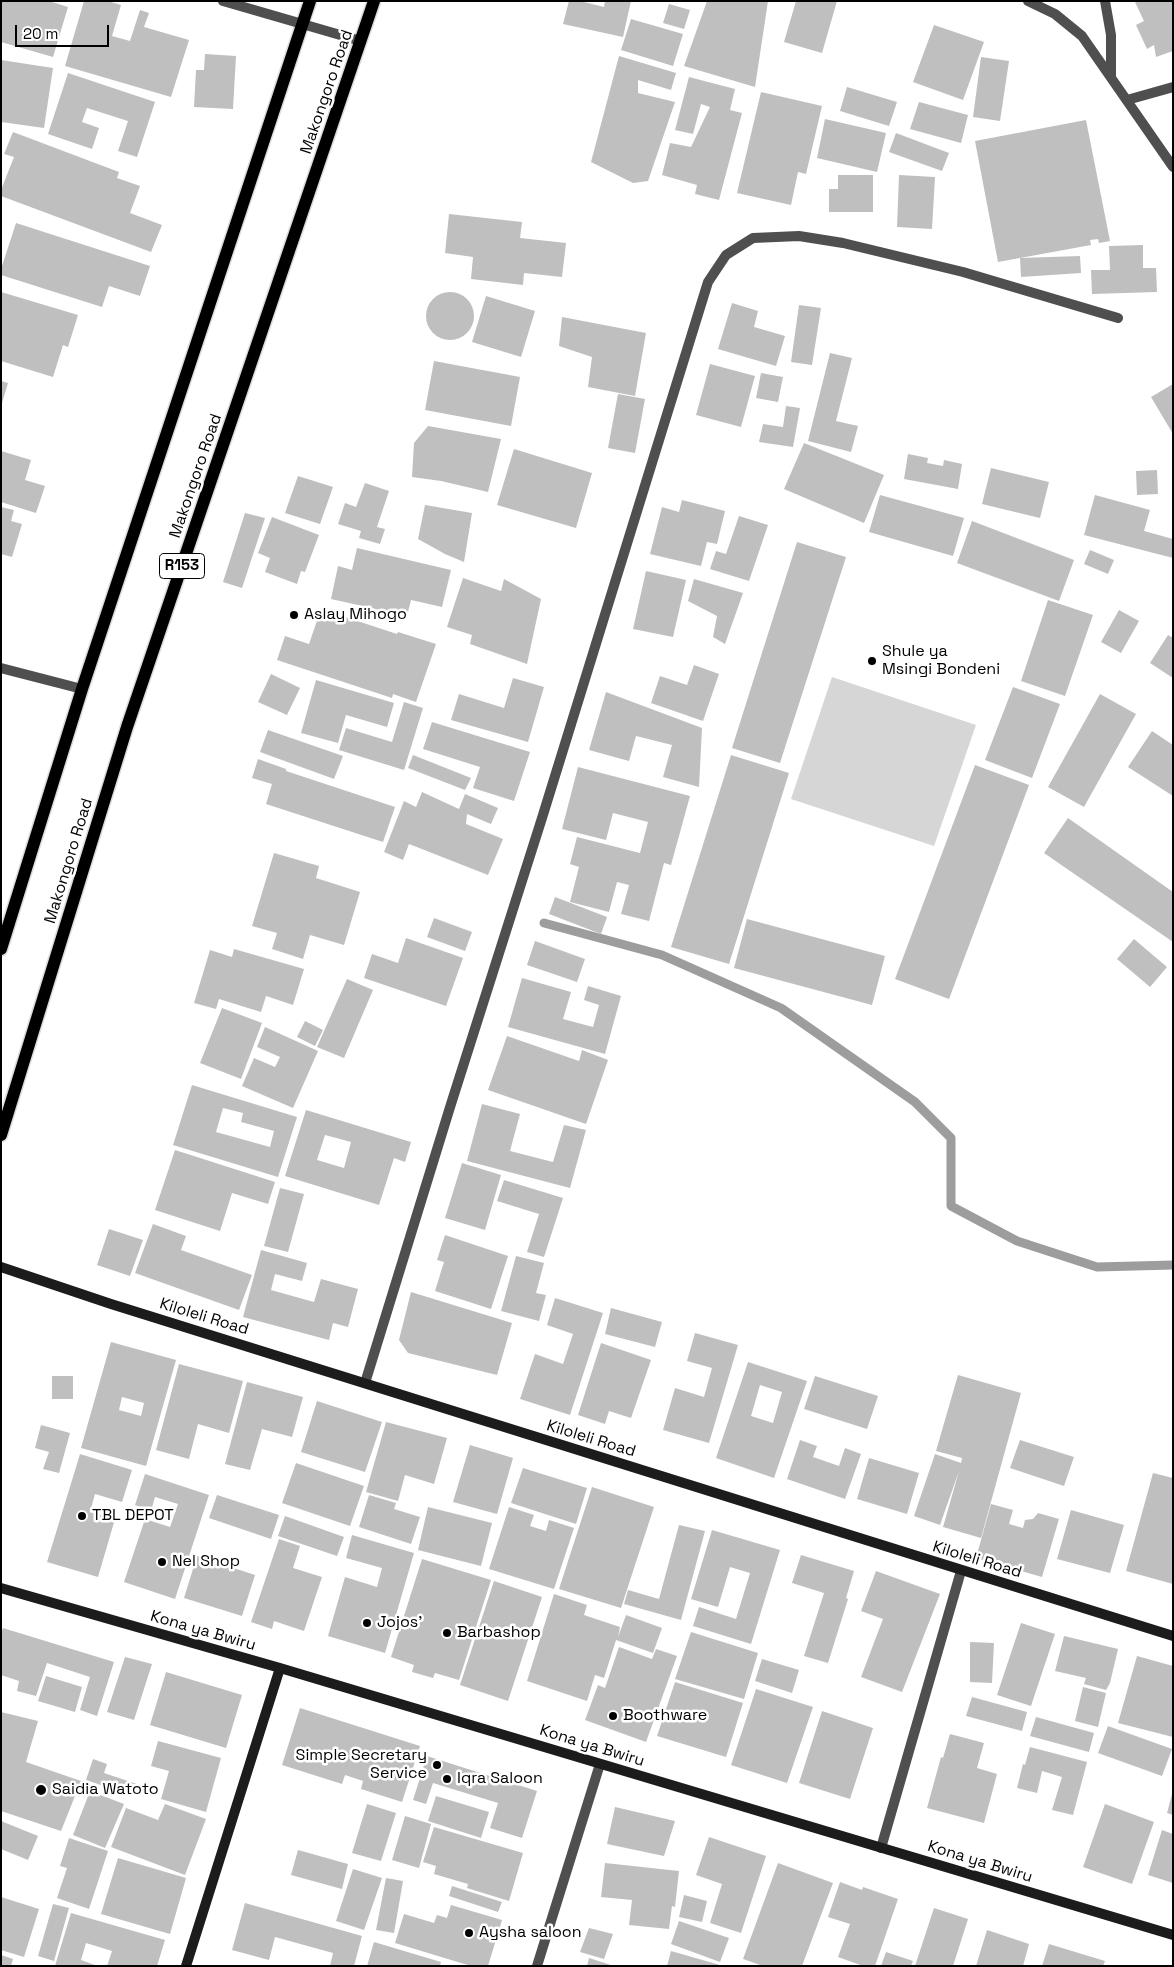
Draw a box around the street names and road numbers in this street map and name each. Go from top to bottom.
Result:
street label: Makongoro Road [297,27,357,157]
street label: Makongoro Road [166,411,226,541]
road number: R153 [160,554,204,578]
street label: Makongoro Road [41,796,97,926]
street label: Kiloleli Road [157,1294,251,1340]
street label: Kiloleli Road [544,1416,638,1462]
street label: Kiloleli Road [930,1537,1024,1583]
street label: Kona ya Bwiru [148,1607,258,1655]
street label: Kona ya Bwiru [537,1721,647,1771]
street label: Kona ya Bwiru [925,1837,1035,1887]

